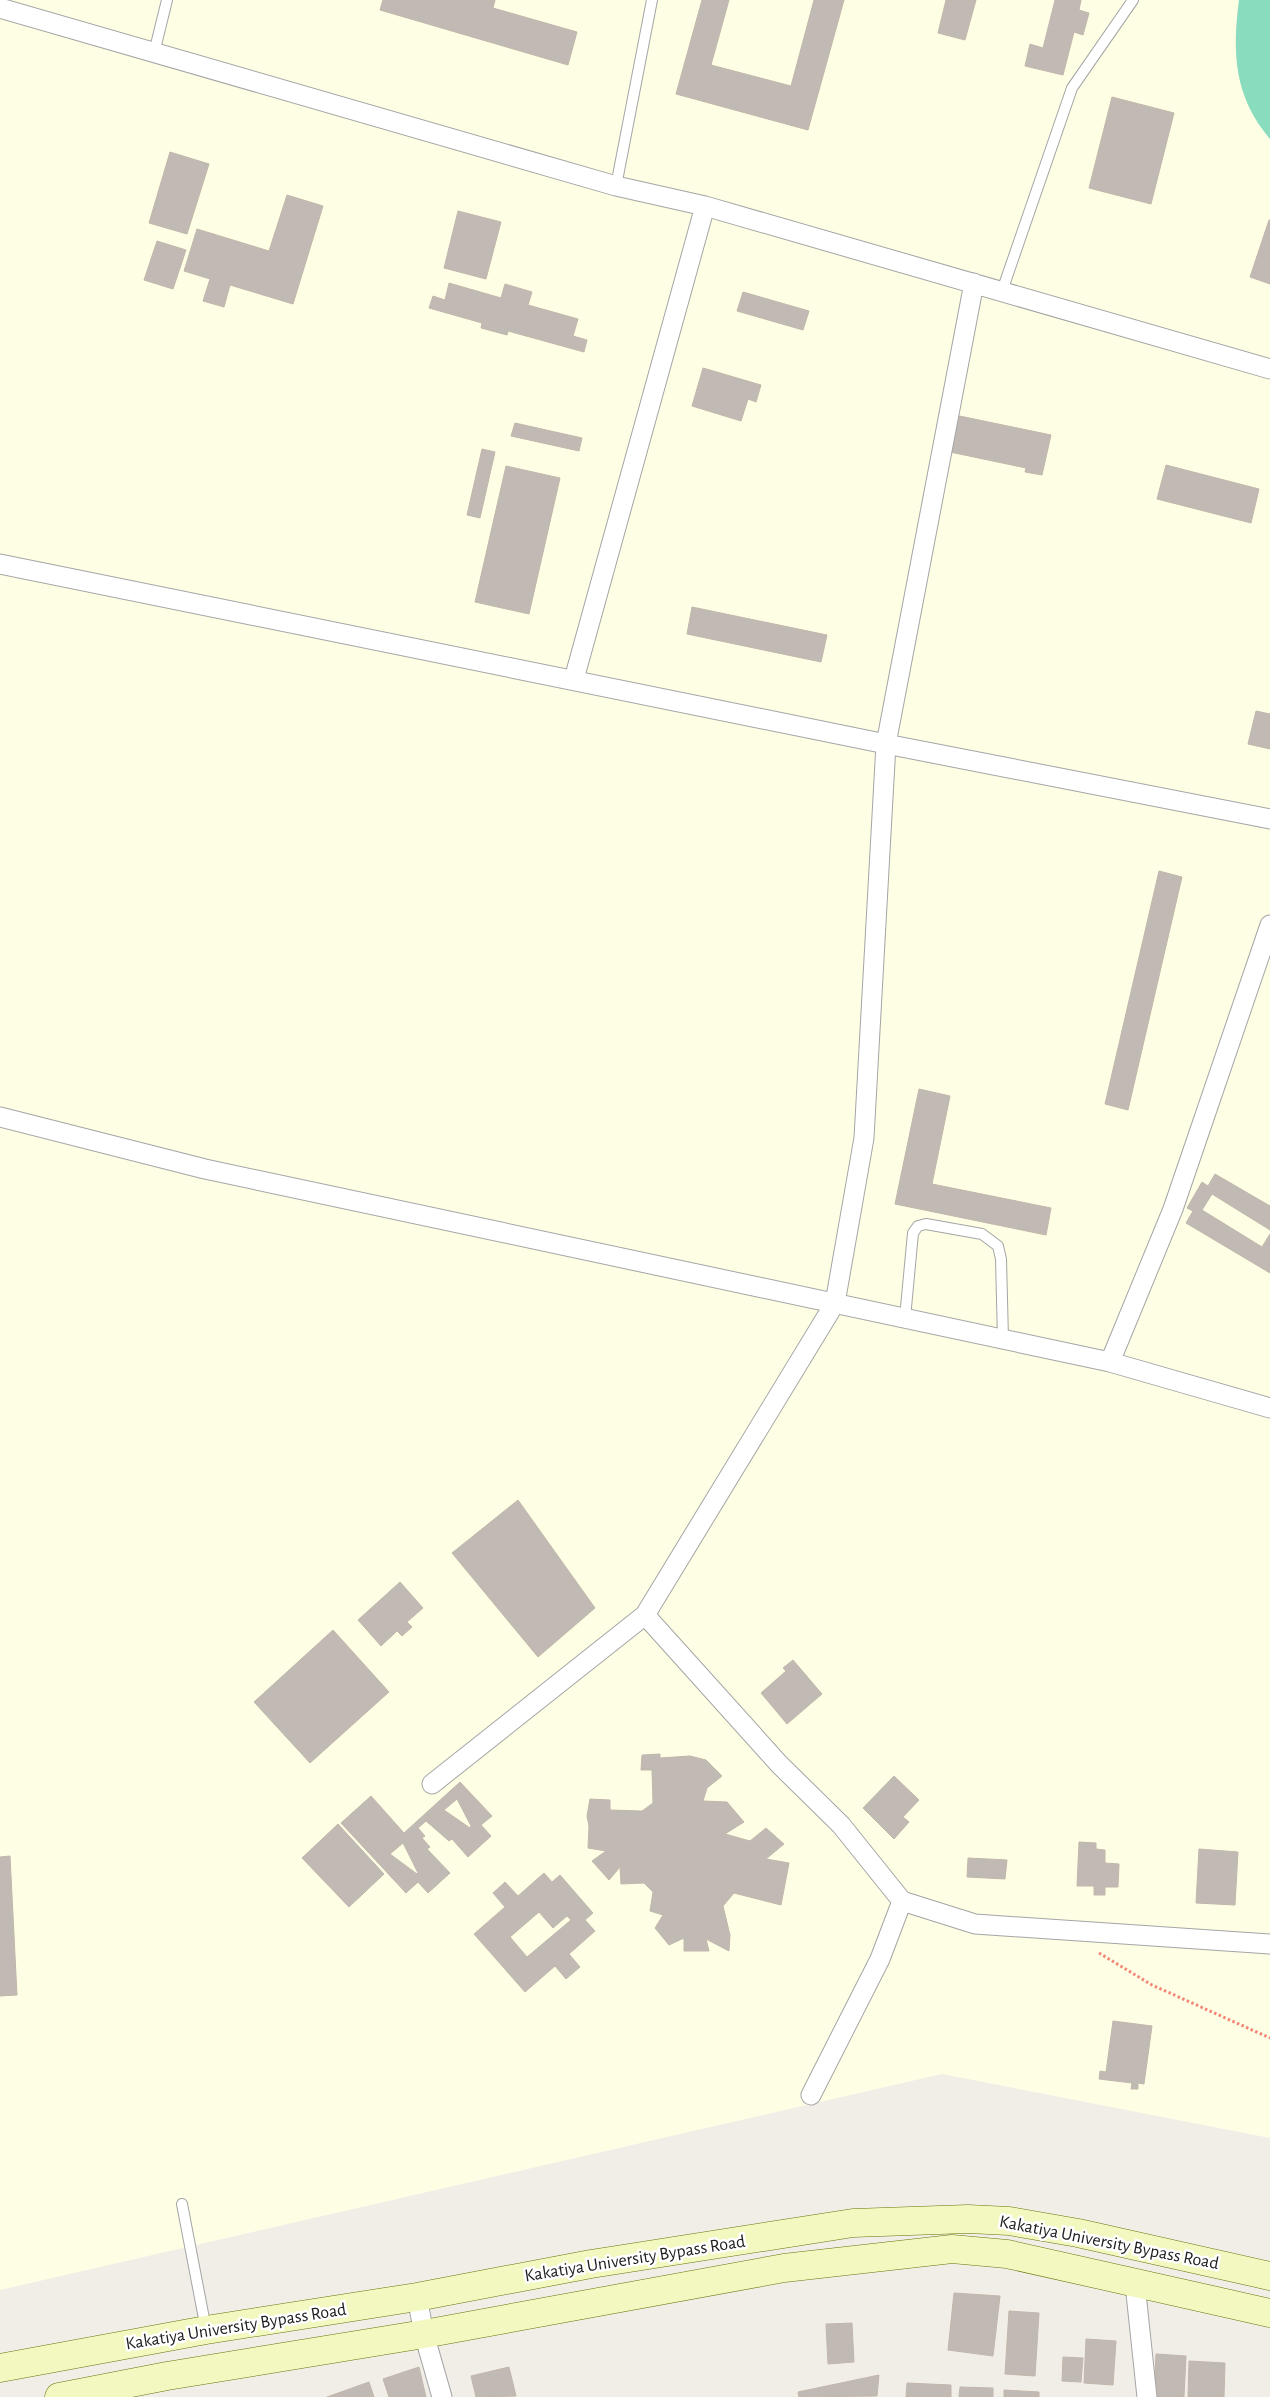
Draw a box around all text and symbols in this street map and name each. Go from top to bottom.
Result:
street label: Kakatiya University Bypass Road [998,2213,1220,2273]
street label: Kakatiya University Bypass Road [523,2233,747,2285]
street label: Kakatiya University Bypass Road [124,2301,348,2353]

